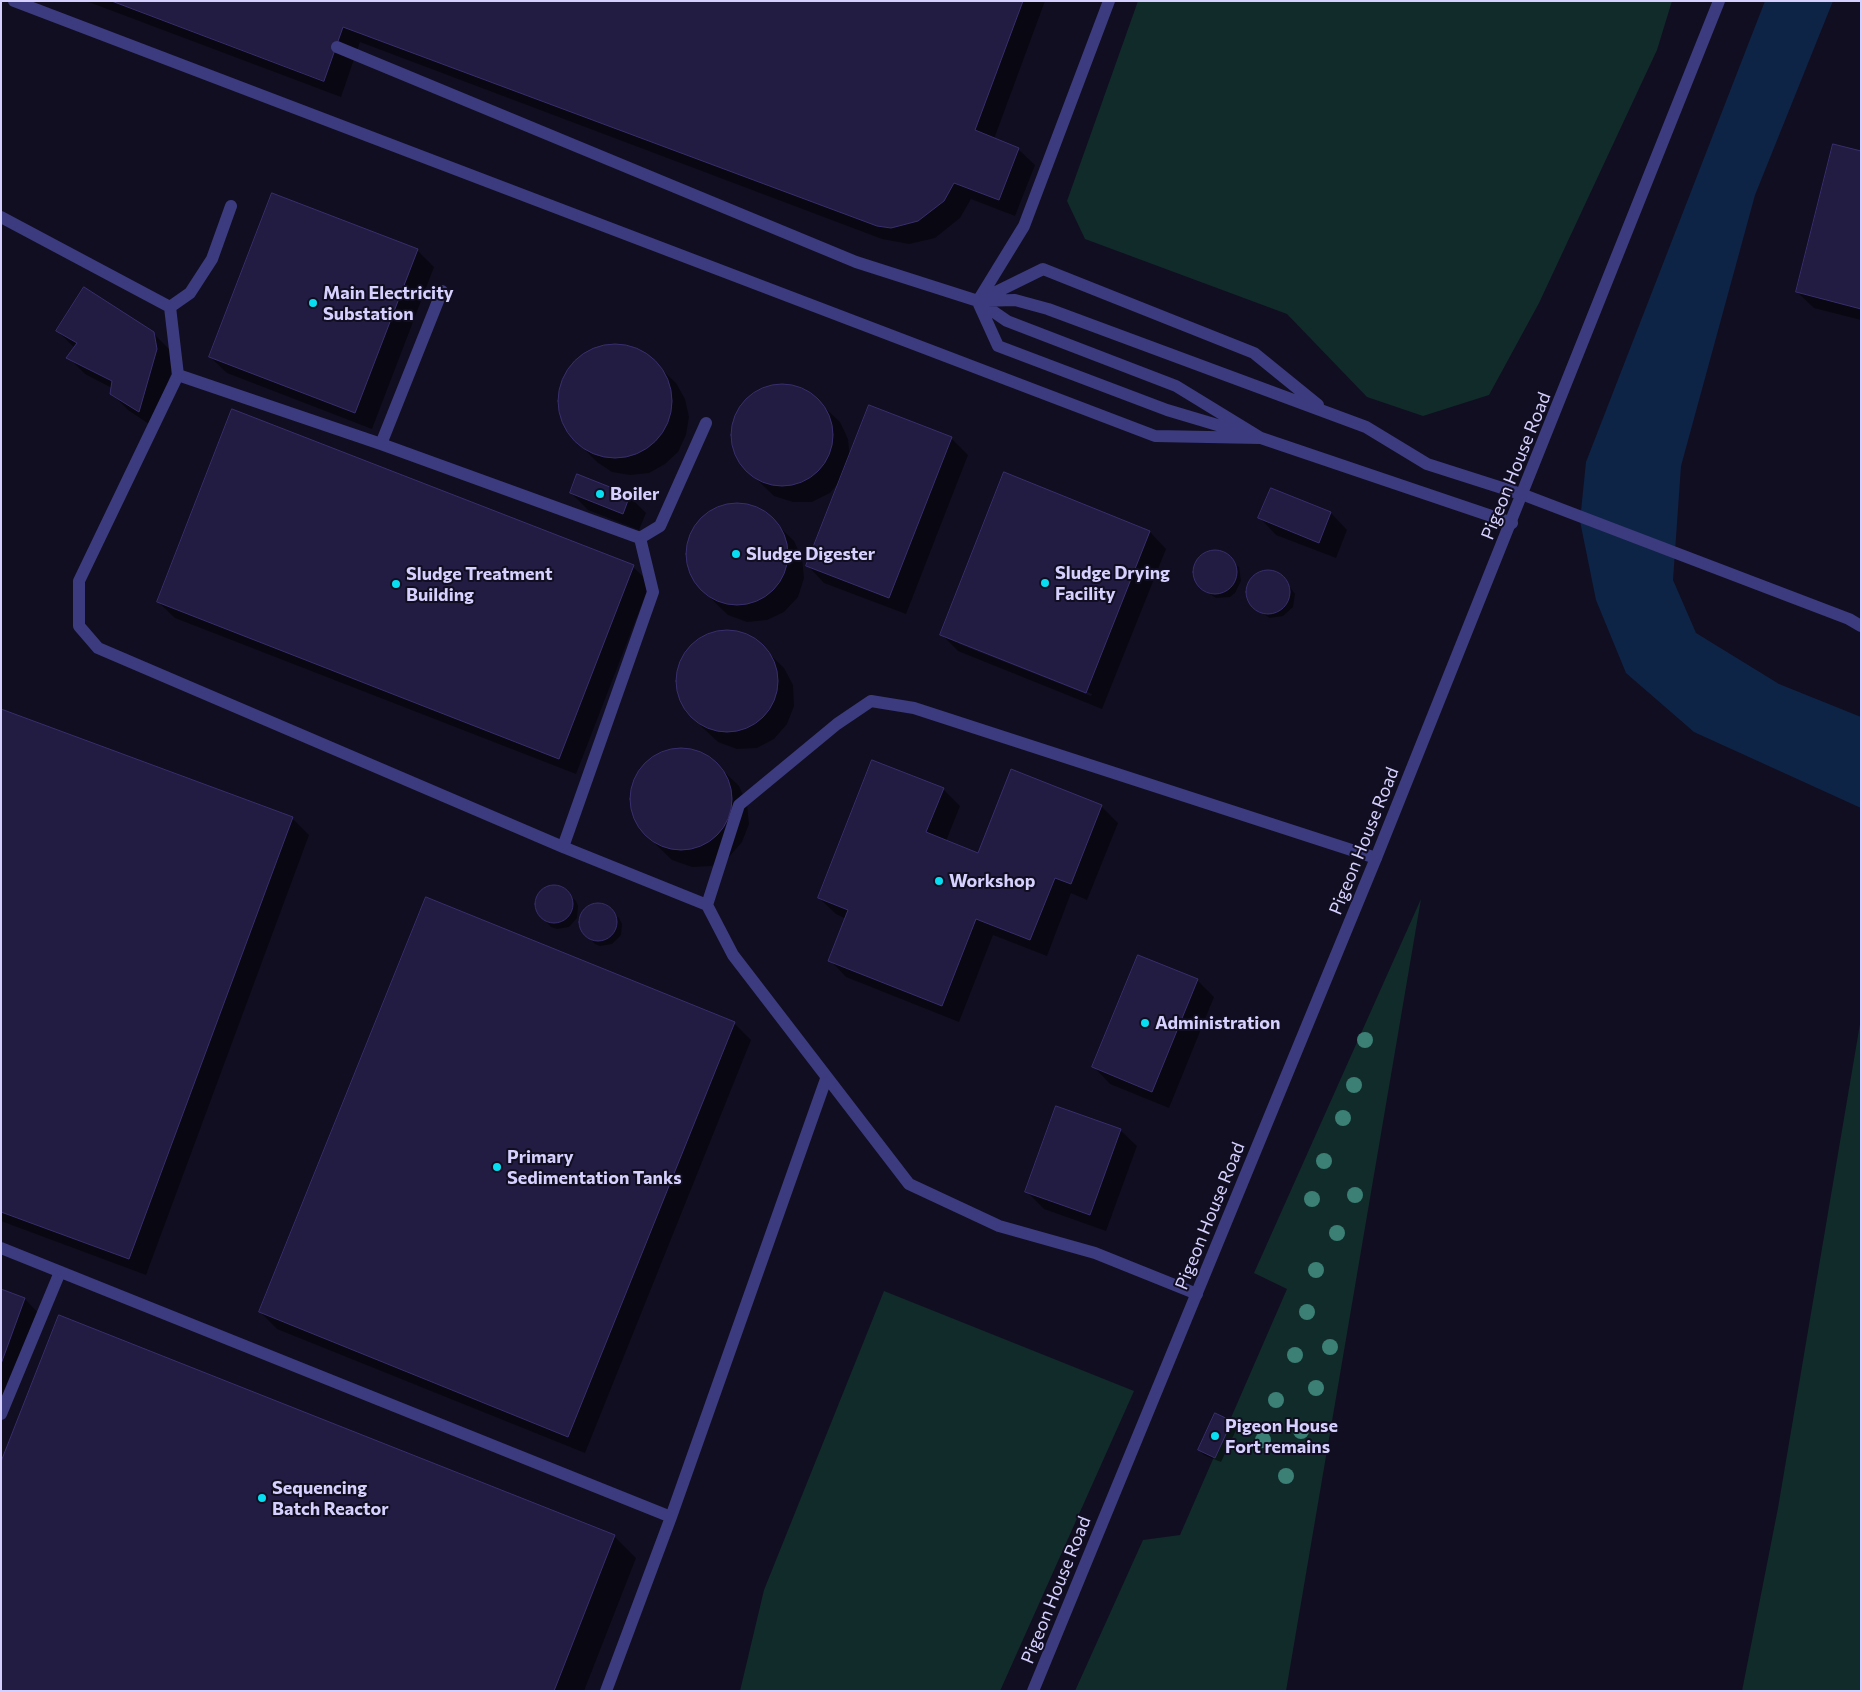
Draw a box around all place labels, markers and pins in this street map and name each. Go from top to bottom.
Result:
place label: Main Electricity Substation [323,282,454,324]
marker: Main Electricity Substation [307,297,319,309]
place label: Boiler [610,483,659,505]
marker: Boiler [594,488,606,500]
place label: Sludge Digester [746,543,875,565]
marker: Sludge Digester [730,548,742,560]
place label: Sludge Drying Facility [1055,562,1170,604]
place label: Sludge Treatment Building [406,563,553,606]
marker: Sludge Drying Facility [1039,577,1051,589]
marker: Sludge Treatment Building [390,578,402,590]
place label: Workshop [949,870,1035,892]
marker: Workshop [933,875,945,887]
place label: Administration [1155,1012,1281,1034]
marker: Administration [1139,1017,1151,1029]
place label: Primary Sedimentation Tanks [507,1146,682,1188]
marker: Primary Sedimentation Tanks [491,1161,503,1173]
place label: Pigeon House Fort remains [1225,1415,1338,1458]
marker: Pigeon House Fort remains [1209,1430,1221,1442]
place label: Sequencing Batch Reactor [272,1477,389,1520]
marker: Sequencing Batch Reactor [256,1492,268,1504]

